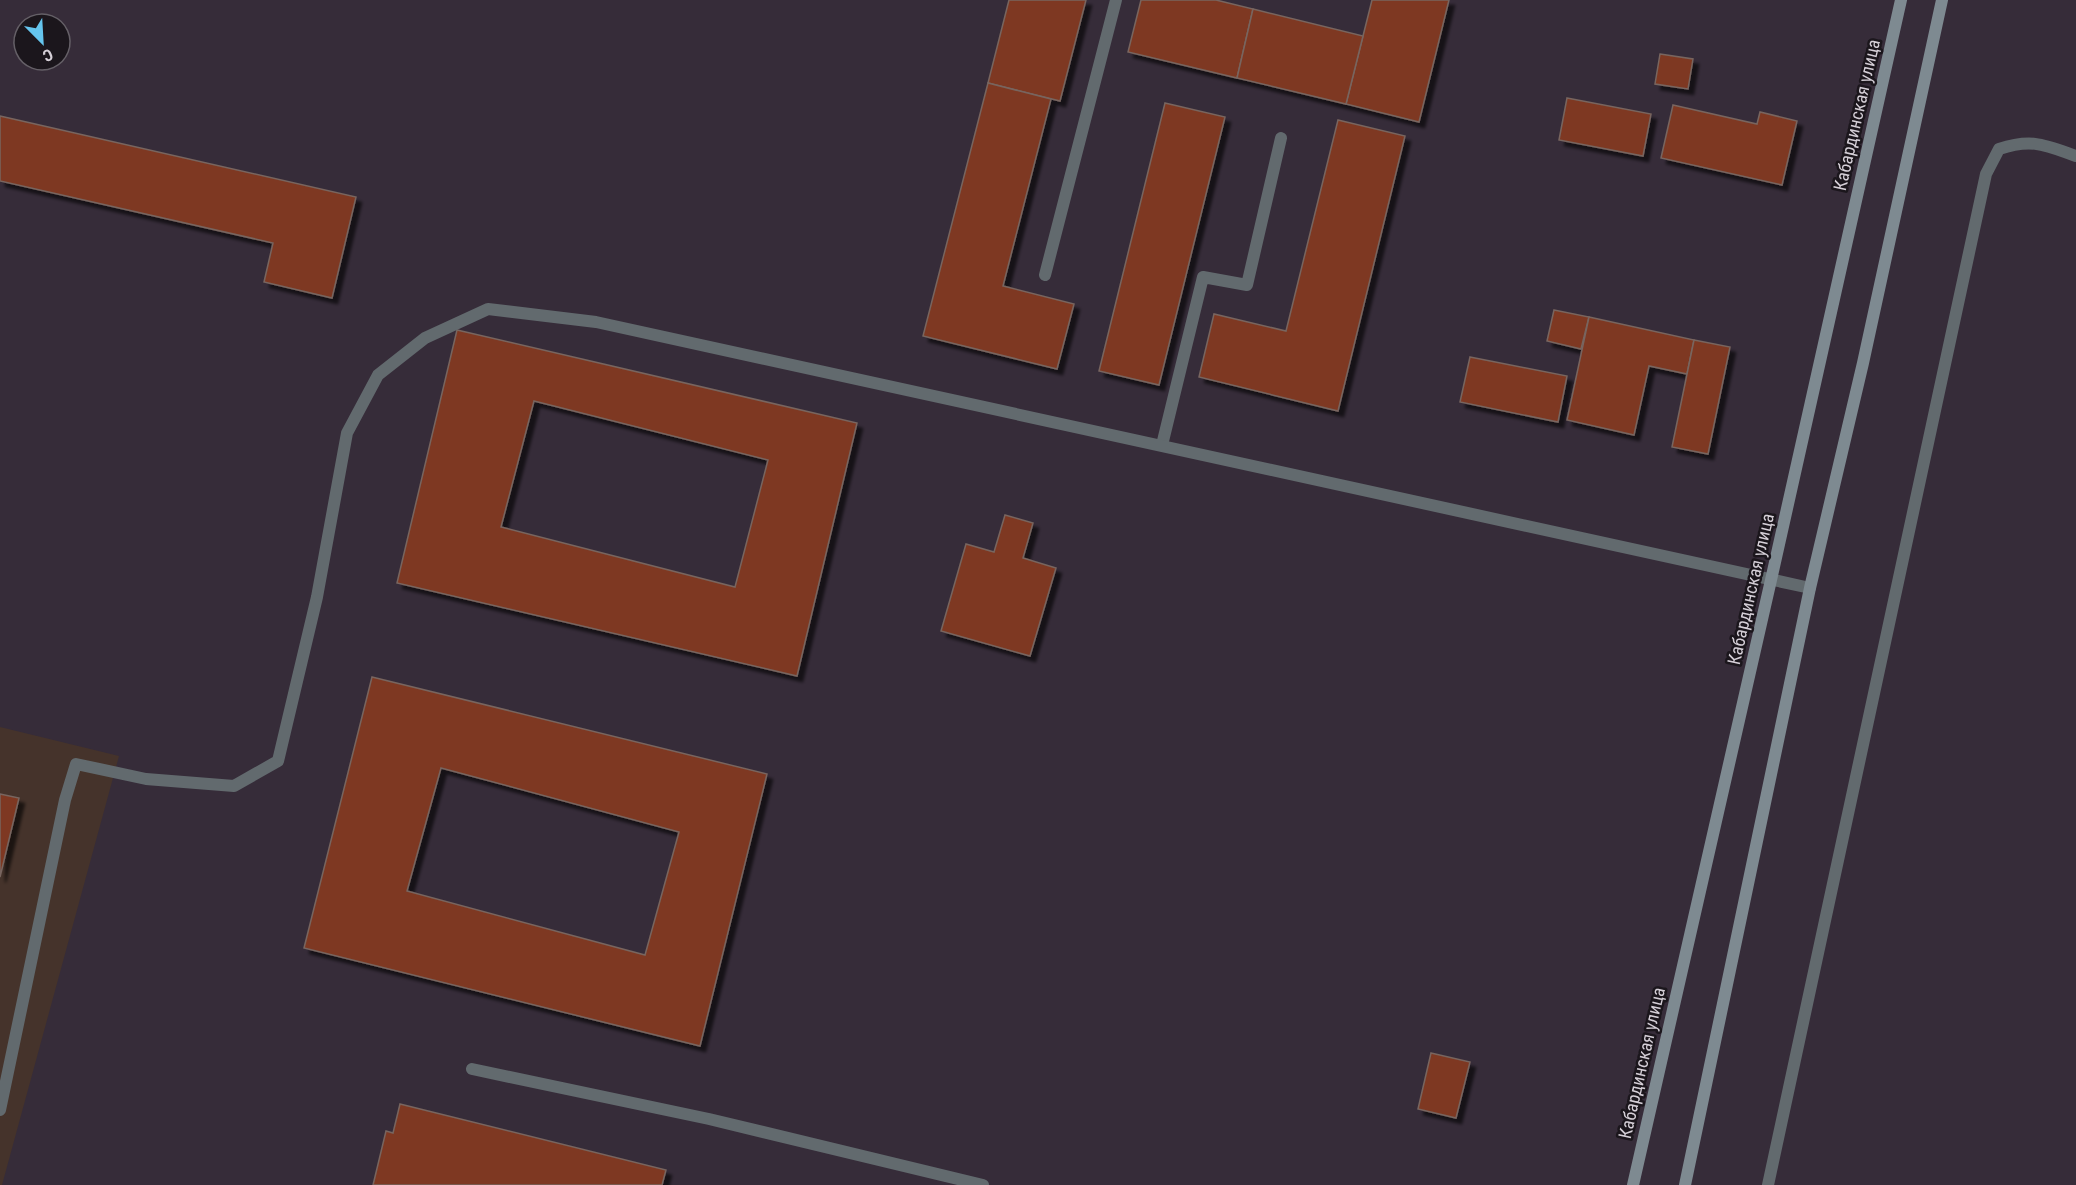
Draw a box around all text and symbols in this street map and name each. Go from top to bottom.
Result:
north arrow [12,12,72,72]
street label: Кабардинская улица [1829,37,1884,193]
text: С [40,45,56,66]
street label: Кабардинская улица [1723,511,1778,667]
street label: Кабардинская улица [1614,985,1669,1141]

